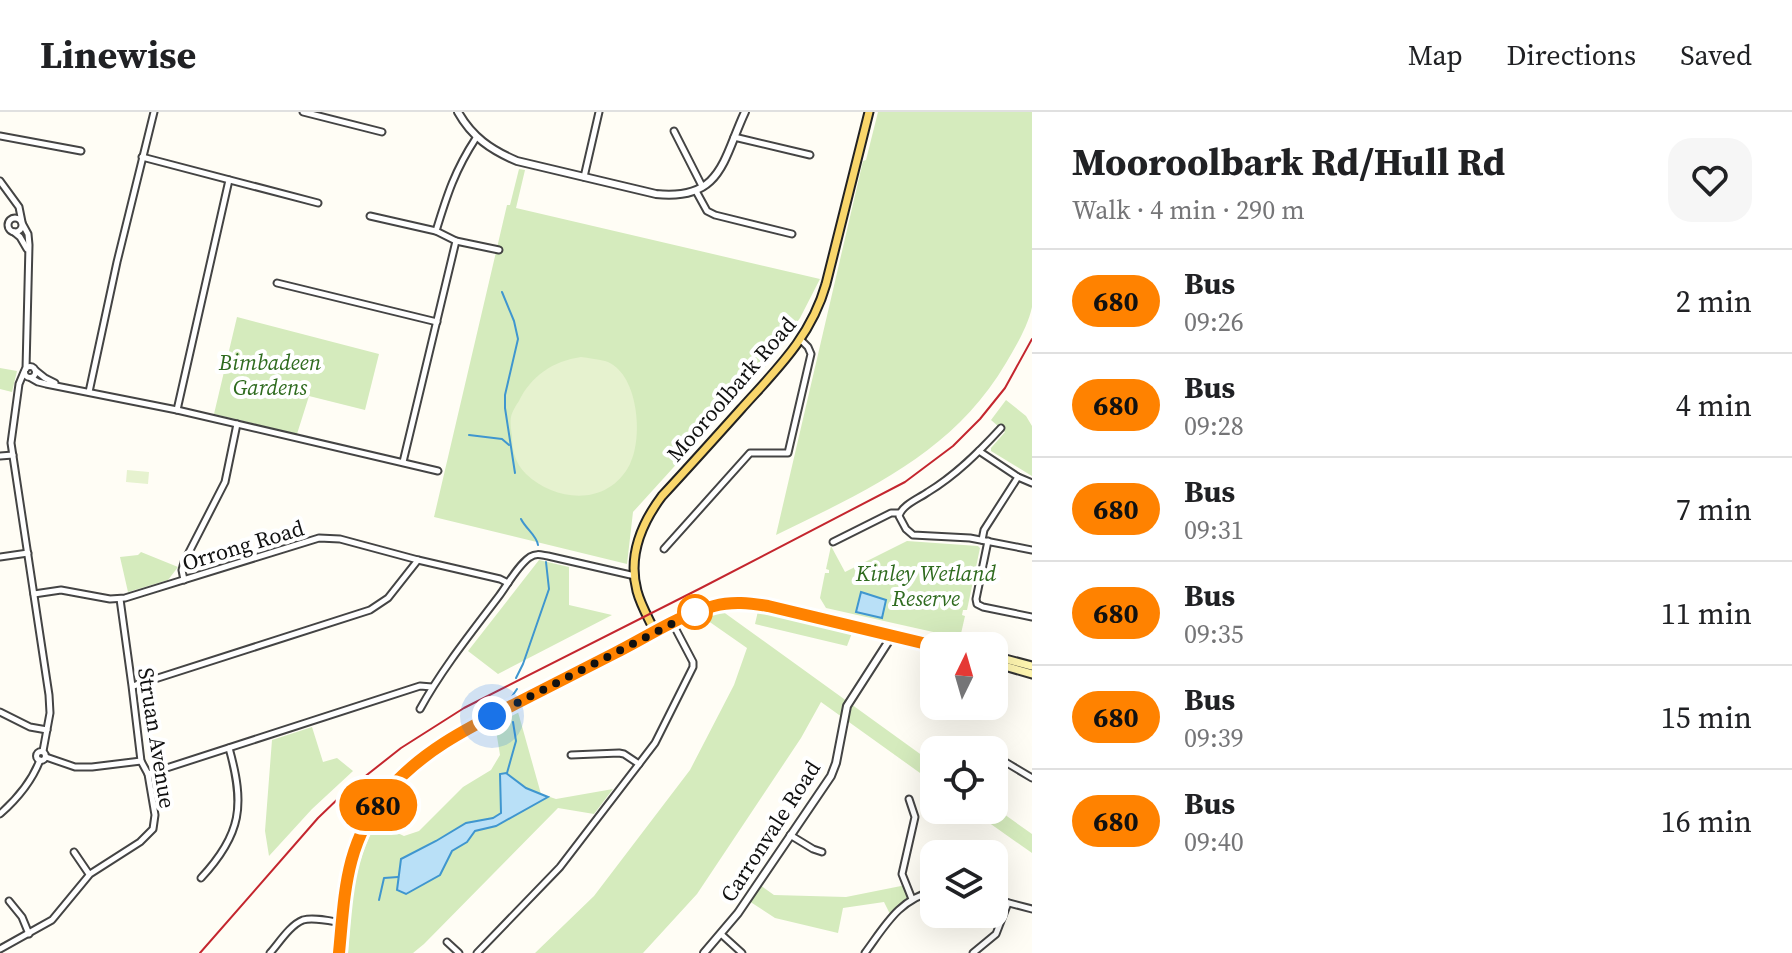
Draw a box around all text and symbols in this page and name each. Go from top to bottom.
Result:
text: Linewise [40,29,196,81]
text: Map [1408,36,1463,74]
text: Directions [1507,36,1636,74]
text: Saved [1680,36,1752,74]
text: Mooroolbark Rd/Hull Rd [1072,136,1505,188]
button: heart [1668,138,1752,222]
text: Walk · 4 min · 290 m [1072,192,1305,228]
text: Bus [1184,263,1235,304]
text: 2 min [1676,281,1752,322]
text: 680 [1093,282,1139,320]
text: 09:26 [1184,304,1244,340]
street label: Mooroolbark Road [660,310,803,468]
park label: Bimbadeen Gardens [218,347,322,402]
text: Bus [1184,367,1235,408]
text: 4 min [1676,385,1752,426]
text: 680 [1093,386,1139,424]
text: 09:28 [1184,408,1244,444]
text: Bus [1184,471,1235,512]
text: 7 min [1676,489,1752,530]
text: 680 [1093,490,1139,528]
street label: Orrong Road [178,512,308,578]
text: 09:31 [1184,512,1244,548]
park label: Kinley Wetland Reserve [855,558,997,613]
text: Bus [1184,575,1235,616]
text: 11 min [1661,593,1752,634]
text: 680 [1093,594,1139,632]
unlabelled marker [678,595,712,629]
text: 09:35 [1184,616,1244,652]
north arrow [920,632,1008,720]
map controls [920,632,1008,928]
street label: Struan Avenue [131,665,183,811]
text: Bus [1184,679,1235,720]
your location [472,696,512,736]
text: 15 min [1661,697,1752,738]
text: 680 [1093,698,1139,736]
text: 09:39 [1184,720,1244,756]
button: locate [920,736,1008,824]
street label: Carronvale Road [713,754,827,907]
line badge: 680 [332,779,424,831]
text: Bus [1184,783,1235,824]
text: 680 [355,786,401,824]
text: 16 min [1661,801,1752,842]
text: 680 [1093,802,1139,840]
text: 09:40 [1184,824,1244,860]
button: layers [920,840,1008,928]

